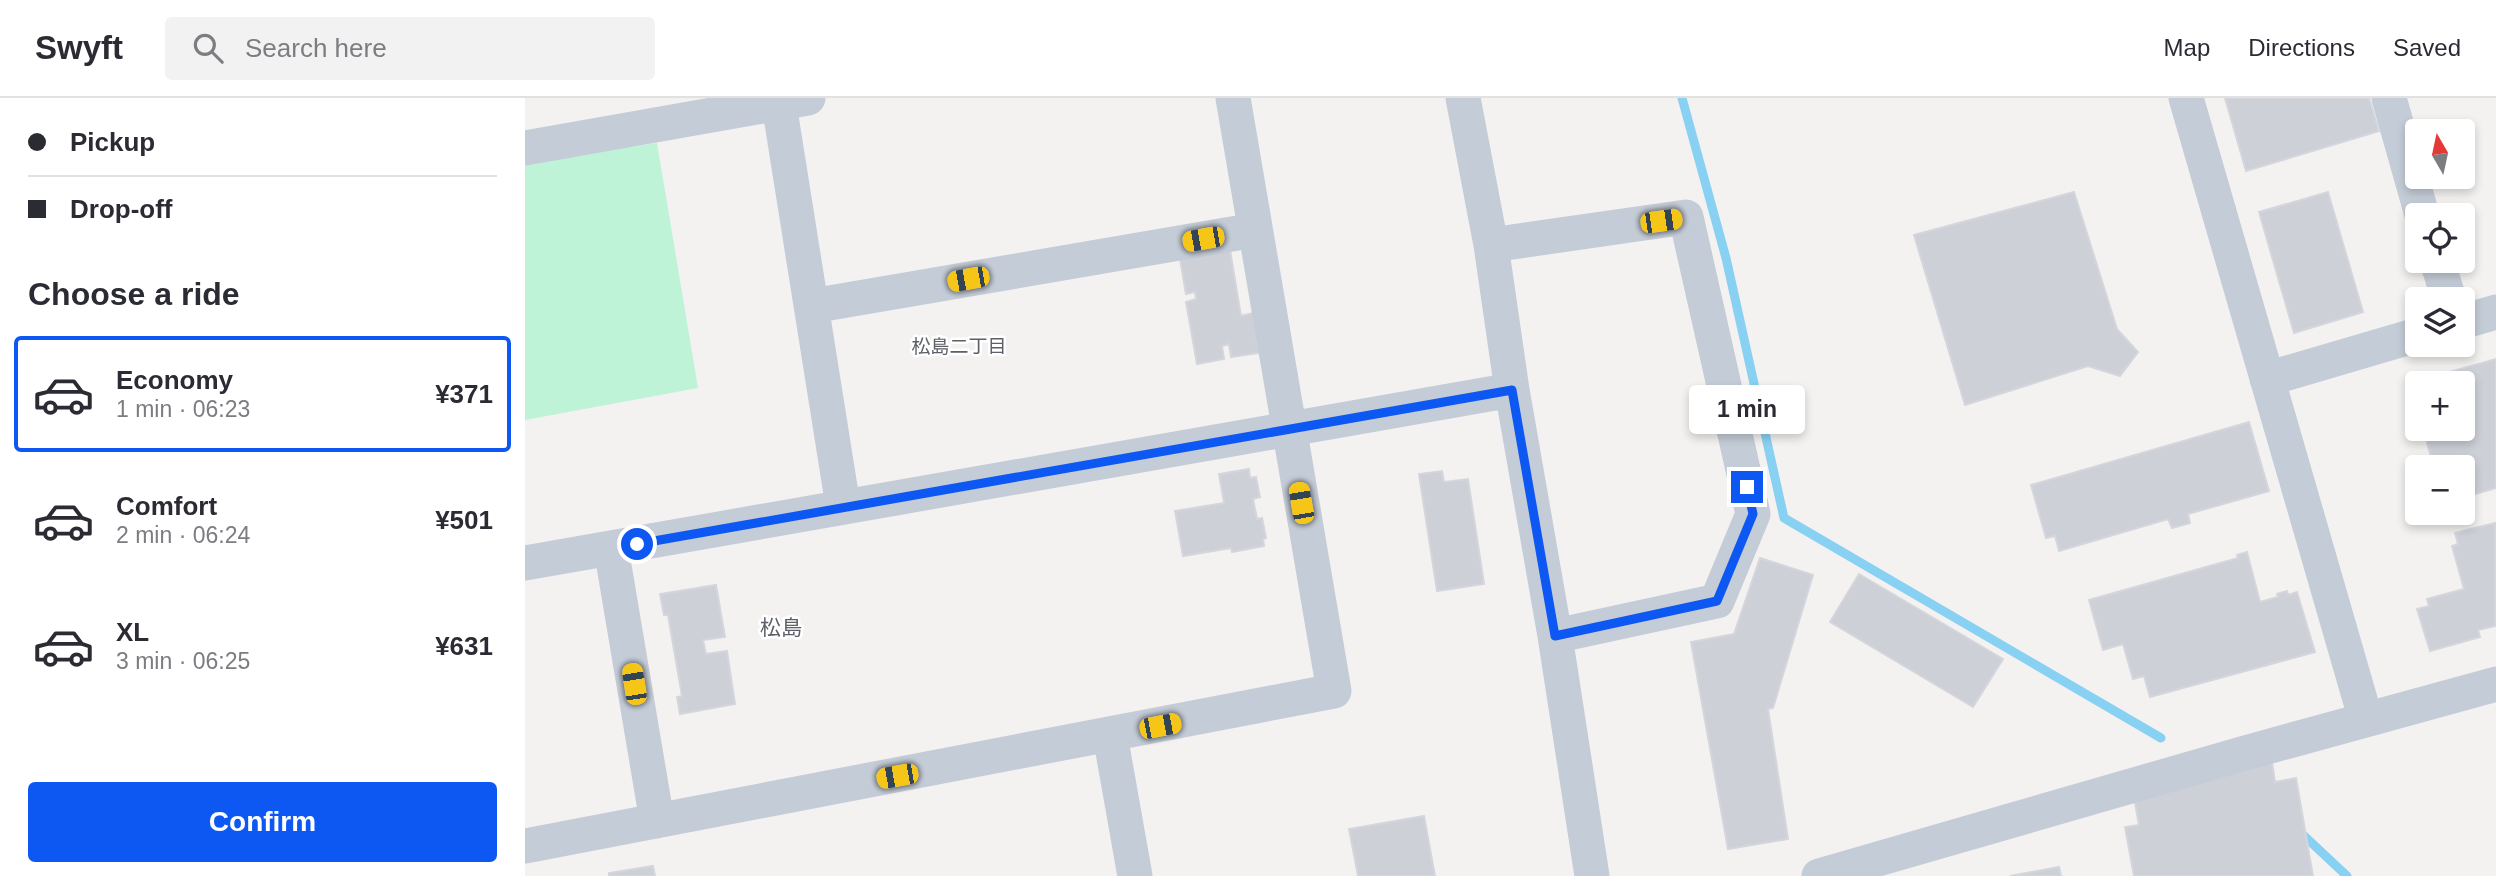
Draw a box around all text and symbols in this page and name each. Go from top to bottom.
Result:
search box [165,17,655,80]
text: Swyft [35,29,123,66]
icon: search [189,29,227,67]
text: Search here [245,33,387,63]
text: Map [2164,34,2210,61]
text: Directions [2248,34,2355,61]
text: Saved [2393,34,2461,61]
north arrow [2405,119,2475,189]
map controls [2405,119,2475,525]
text: Pickup [70,127,155,157]
text: Drop-off [70,194,173,224]
button: locate [2405,203,2475,273]
car [1639,208,1684,234]
car [1181,225,1226,253]
car [946,265,991,293]
text: Choose a ride [28,276,240,312]
button: layers [2405,287,2475,357]
district label: 松島二丁目 [911,336,1007,357]
icon: car [32,363,95,426]
text: Economy [116,365,233,395]
button: + [2405,371,2475,441]
text: ¥371 [435,379,493,409]
callout: 1 min [1689,386,1805,434]
text: 1 min · 06:23 [116,396,250,422]
text: 1 min [1717,396,1777,422]
button: − [2405,455,2475,525]
route end [1731,471,1763,503]
car [1288,480,1315,526]
icon: car [32,489,95,552]
text: Comfort [116,491,217,521]
text: ¥501 [435,505,493,535]
text: 2 min · 06:24 [116,522,250,548]
route start [621,528,653,560]
icon: car [32,615,95,678]
district label: 松島 [760,616,802,639]
text: XL [116,617,149,647]
text: ¥631 [435,631,493,661]
text: 3 min · 06:25 [116,648,250,674]
car [621,662,648,706]
car [1138,712,1183,740]
car [875,762,920,790]
button: Confirm [28,782,497,862]

